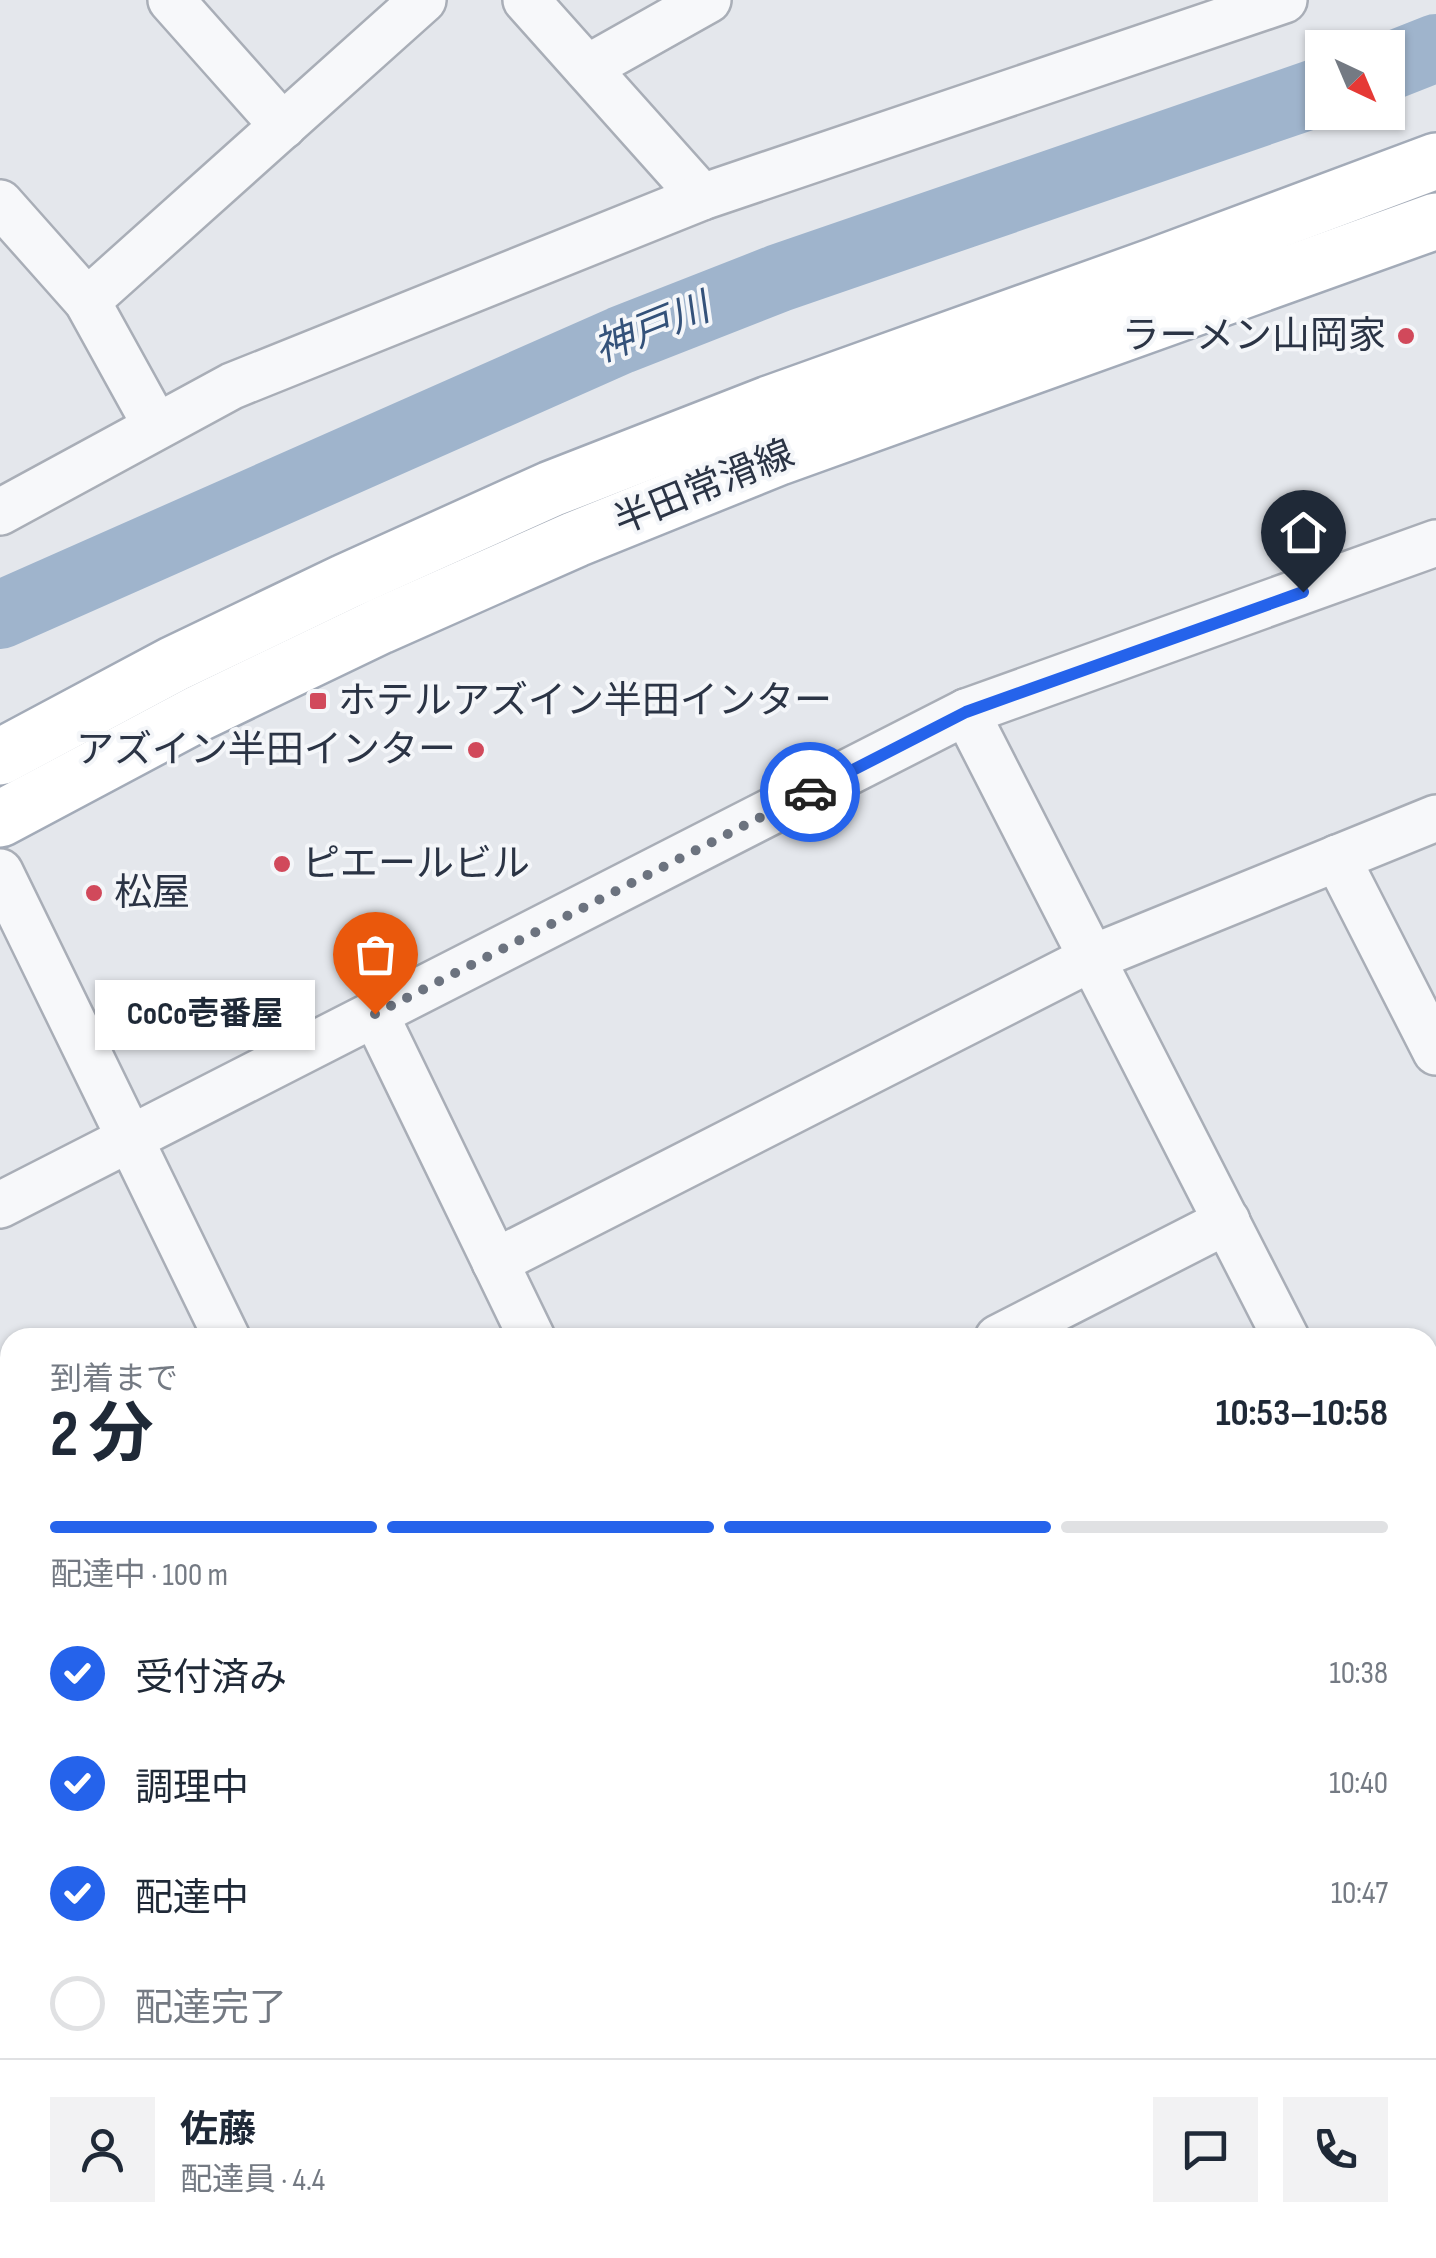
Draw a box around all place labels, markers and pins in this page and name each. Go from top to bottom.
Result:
place label: ラーメン山岡家 [1122,314,1386,359]
marker: ラーメン山岡家 [1395,325,1417,347]
pin [1261,490,1346,593]
place label: ホテルアズイン半田インター [338,679,832,724]
marker: ホテルアズイン半田インター [307,690,329,712]
place label: アズイン半田インター [76,728,456,773]
marker: アズイン半田インター [465,739,487,761]
place label: ピエールビル [302,842,530,887]
marker: ピエールビル [271,853,293,875]
place label: 松屋 [114,871,190,916]
marker: 松屋 [83,882,105,904]
pin [333,912,418,1015]
callout: CoCo壱番屋 [95,979,315,1049]

